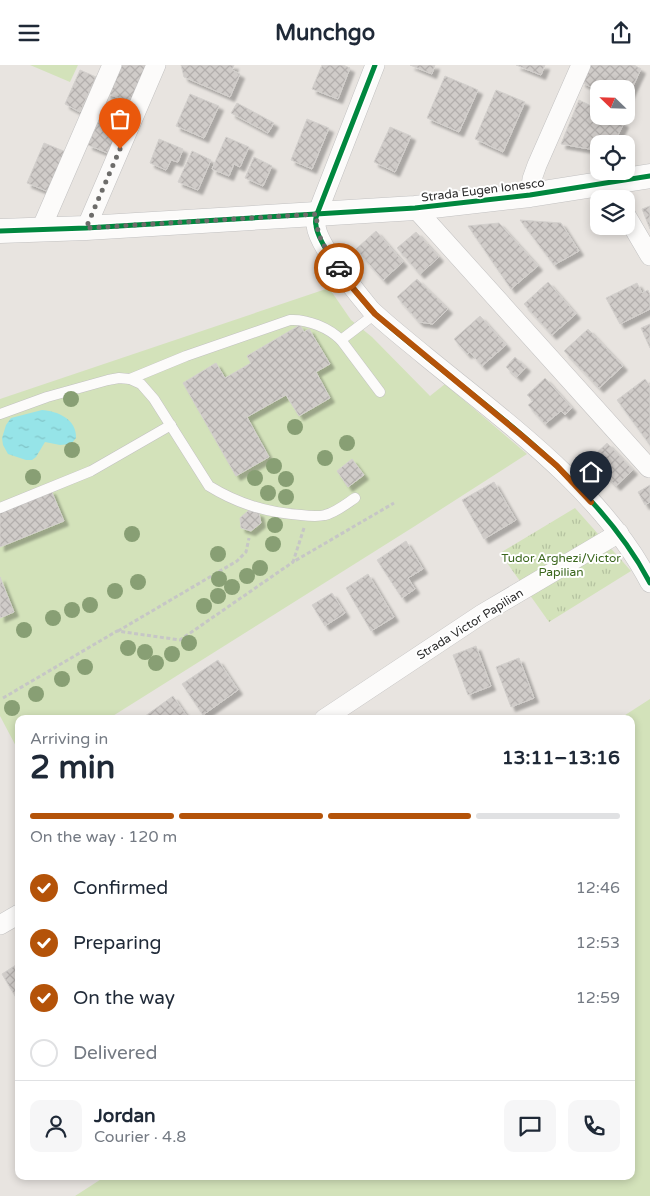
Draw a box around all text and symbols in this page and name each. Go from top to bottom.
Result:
icon: menu [15,19,43,47]
icon: share [607,19,635,47]
text: Munchgo [275,20,375,46]
north arrow [590,80,635,125]
map controls [590,80,635,235]
pin [99,98,141,149]
icon: bag [106,105,134,133]
button: locate [590,135,635,180]
street label: Strada Eugen Ionesco [421,175,545,205]
button: layers [590,190,635,235]
courier [314,243,364,293]
icon: car [325,254,353,282]
pin [570,451,612,502]
icon: home [577,458,605,486]
park label: Tudor Arghezi/Victor Papilian [501,551,621,579]
street label: Strada Victor Papilian [414,586,526,662]
text: Arriving in [30,729,108,749]
text: 13:11–13:16 [502,747,620,769]
text: 2 min [30,749,115,787]
text: On the way · 120 m [30,827,177,847]
icon: check [30,874,58,902]
text: Confirmed [73,877,168,899]
text: 12:46 [576,878,620,898]
icon: check [30,929,58,957]
text: Preparing [73,932,162,954]
text: 12:53 [576,933,620,953]
icon: check [30,984,58,1012]
text: On the way [73,987,175,1009]
text: 12:59 [576,988,620,1008]
text: Delivered [73,1042,158,1064]
button: person [30,1100,82,1152]
button: chat [504,1100,556,1152]
button: phone [568,1100,620,1152]
text: Jordan [94,1105,156,1127]
text: Courier · 4.8 [94,1127,186,1147]

